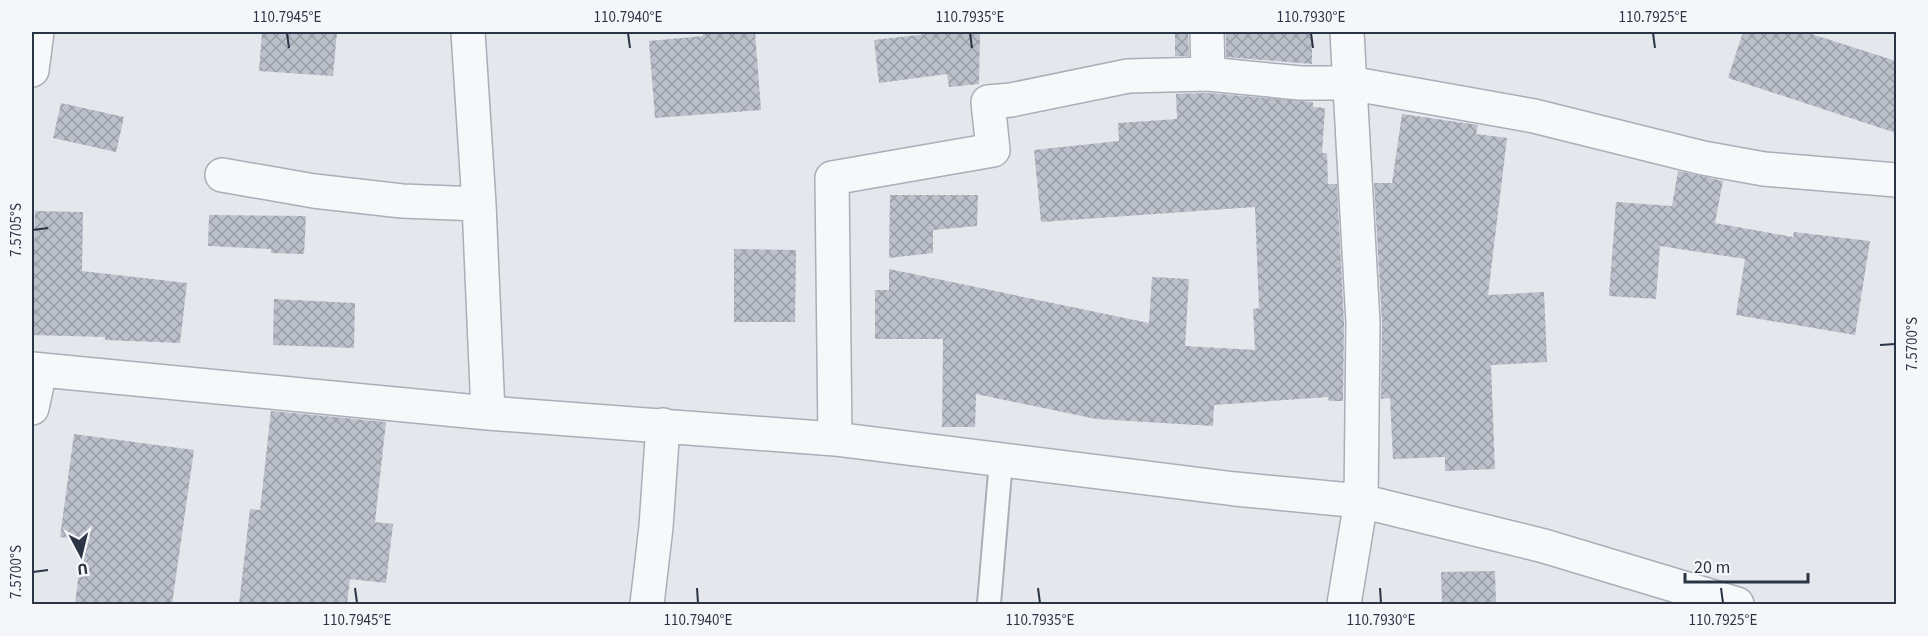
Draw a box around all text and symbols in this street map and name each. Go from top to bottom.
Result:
text: 110.7945°E [253,7,321,28]
text: 110.7940°E [594,7,662,28]
text: 110.7935°E [936,7,1004,28]
text: 110.7930°E [1277,7,1345,28]
text: 110.7925°E [1619,7,1687,28]
text: 7.5705°S [6,203,27,257]
text: 7.5700°S [1902,317,1923,371]
north arrow [51,525,111,585]
text: 7.5700°S [6,545,27,599]
scale bar [1685,546,1808,584]
text: 20 m [1694,555,1730,580]
text: U [76,557,89,580]
text: 110.7945°E [323,610,391,631]
text: 110.7940°E [664,610,732,631]
text: 110.7935°E [1006,610,1074,631]
text: 110.7930°E [1347,610,1415,631]
text: 110.7925°E [1689,610,1757,631]

